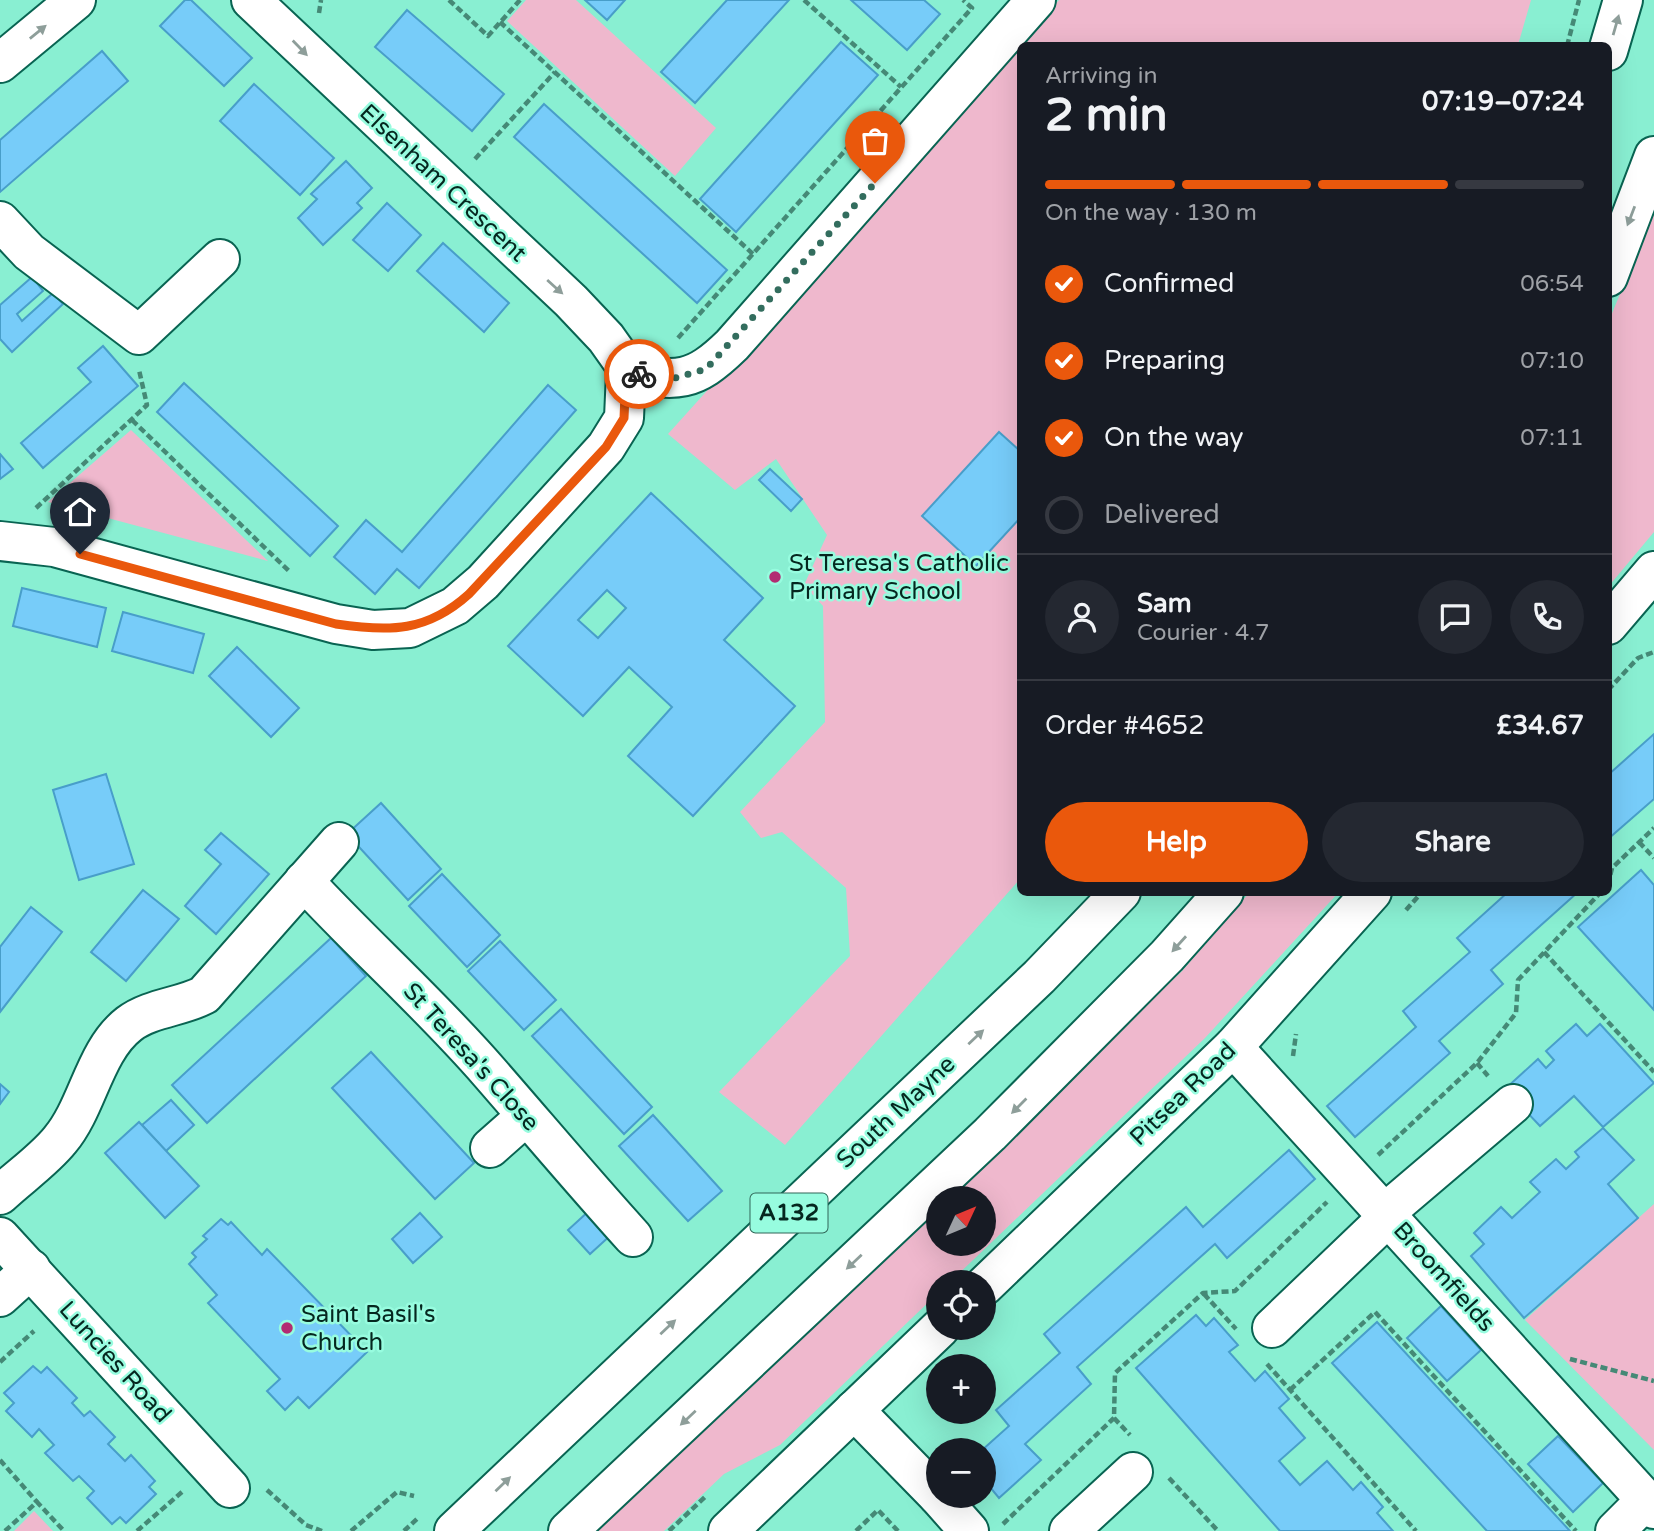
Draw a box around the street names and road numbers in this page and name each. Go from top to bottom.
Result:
street label: Elsenham Crescent [354,98,532,268]
street label: St Teresa's Close [397,977,545,1137]
street label: Pitsea Road [1124,1036,1242,1152]
street label: South Mayne [831,1050,961,1174]
road number: A132 [750,1194,828,1232]
street label: Broomfields [1387,1216,1501,1338]
street label: Luncies Road [53,1295,177,1429]

